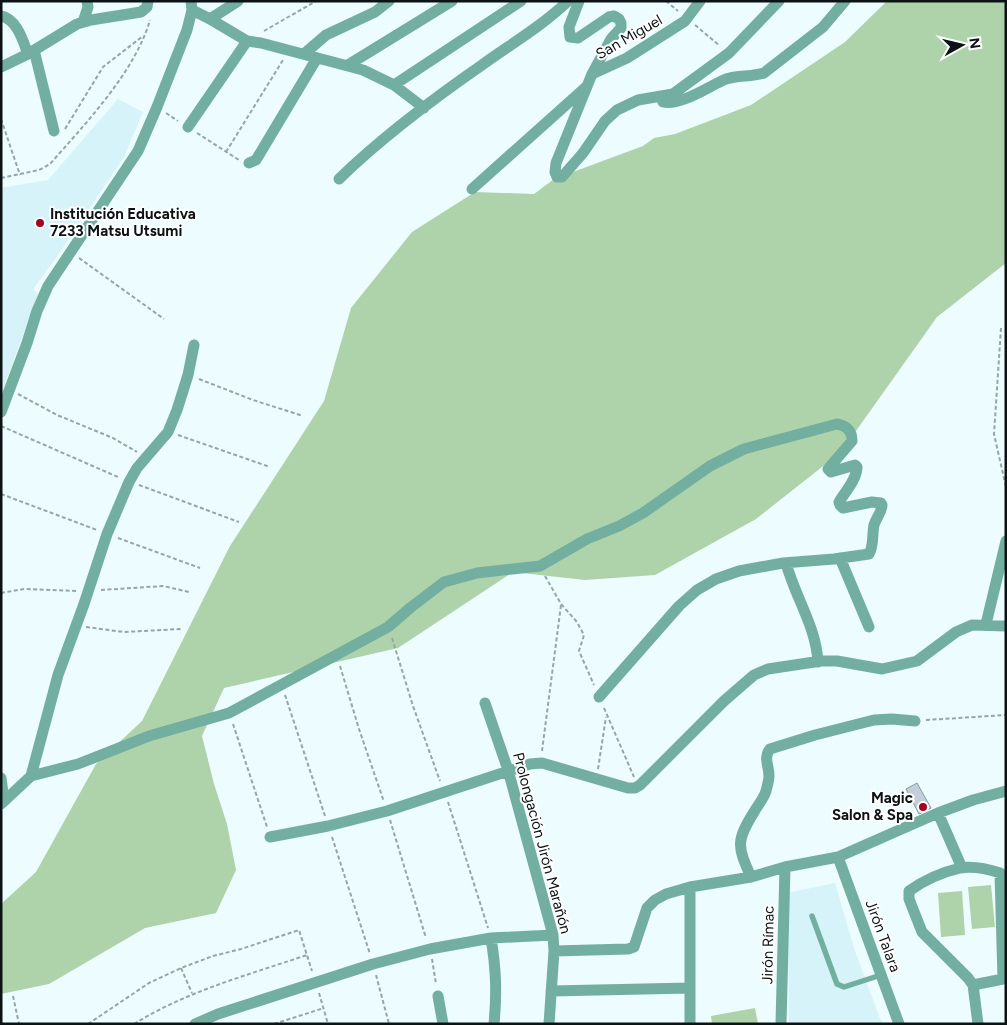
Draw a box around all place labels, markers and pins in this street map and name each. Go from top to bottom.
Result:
place label: Institución Educativa 7233 Matsu Utsumi [50,205,196,240]
marker: Institución Educativa 7233 Matsu Utsumi [34,217,46,229]
place label: Magic Salon & Spa [832,789,913,824]
marker: Magic Salon & Spa [917,801,929,813]

